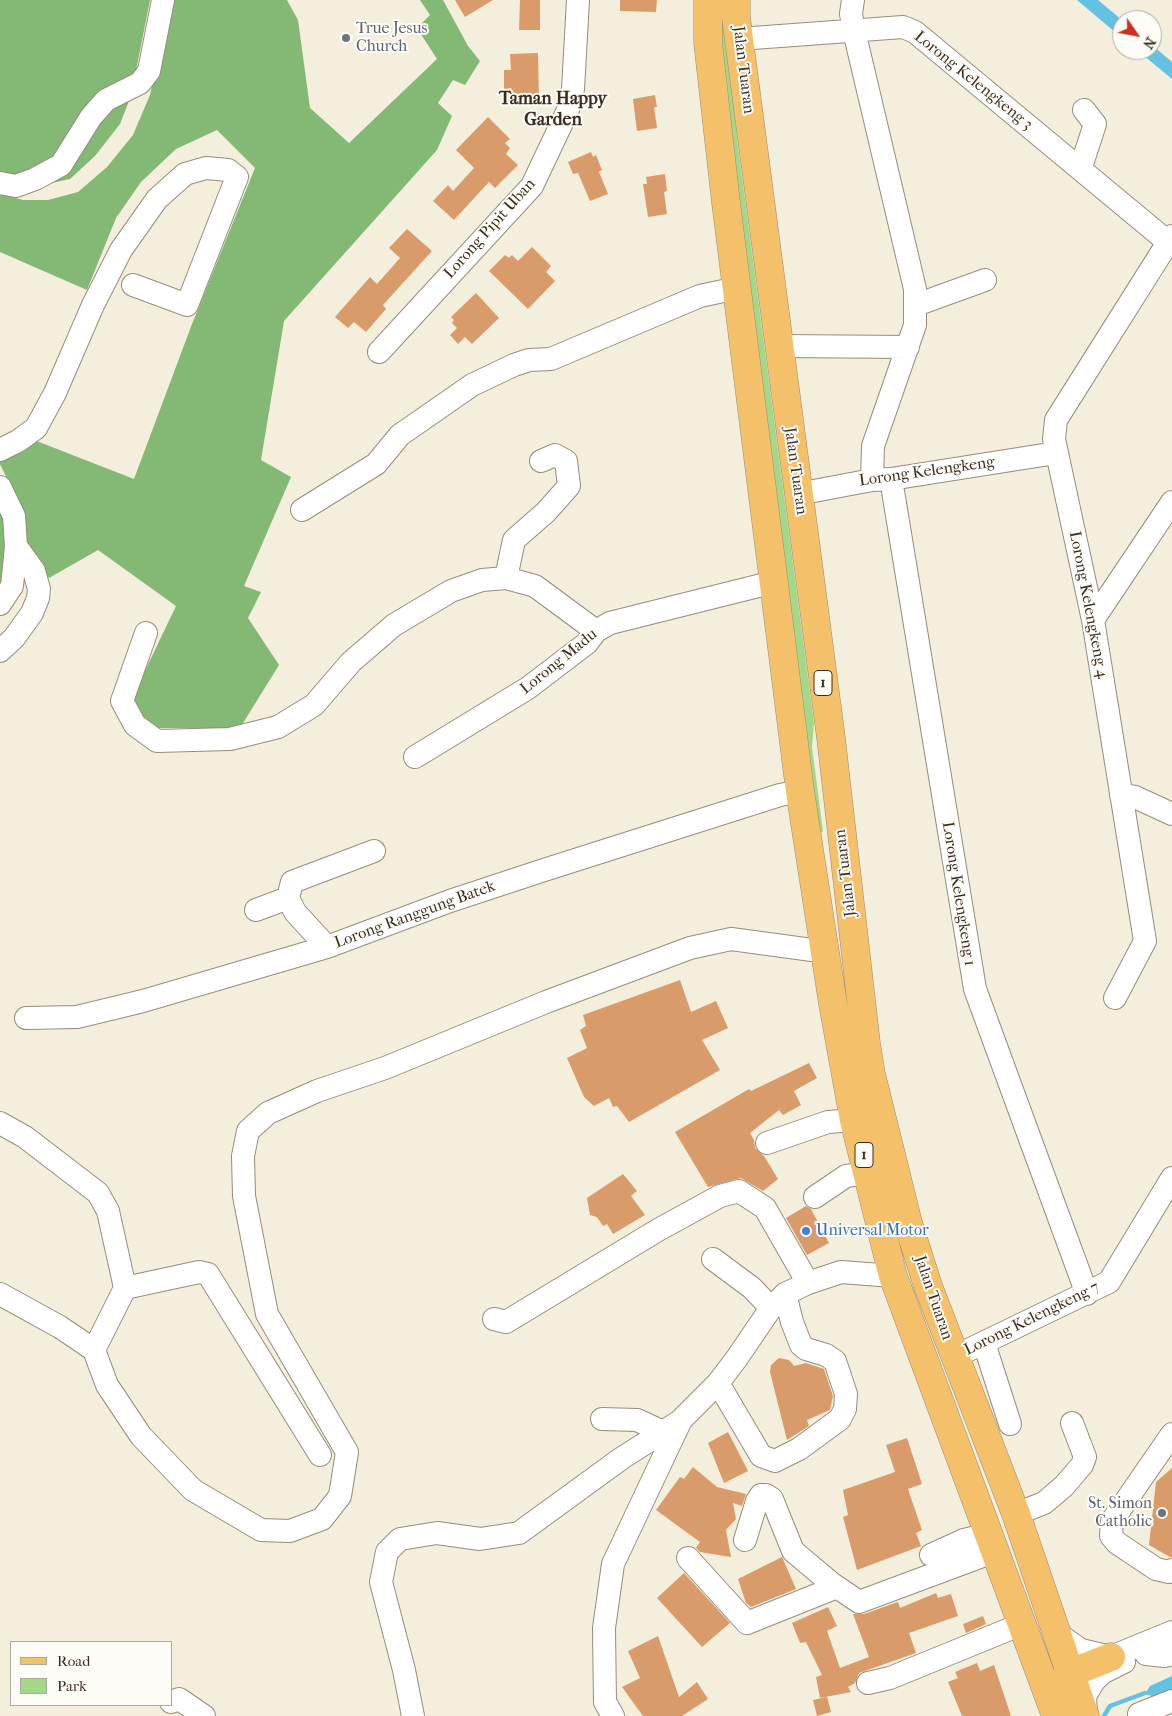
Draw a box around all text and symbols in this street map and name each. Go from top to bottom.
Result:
north arrow [1112,10,1162,60]
place label: True Jesus Church [356,19,427,57]
street label: Jalan Tuaran [728,25,758,115]
street label: Lorong Kelengkeng 3 [910,27,1036,135]
marker: True Jesus Church [340,32,352,44]
text: N [1139,34,1159,52]
district label: Taman Happy Garden [499,89,607,132]
street label: Lorong Pipit Uban [440,175,540,283]
street label: Jalan Tuaran [779,426,811,516]
street label: Lorong Kelengkeng [858,453,996,491]
street label: Lorong Kelengkeng 4 [1064,530,1112,680]
street label: Lorong Madu [517,625,601,699]
road number: 1 [814,670,832,696]
street label: Lorong Kelengkeng 1 [937,820,979,968]
street label: Jalan Tuaran [831,828,861,918]
street label: Lorong Ranggung Batek [332,877,498,953]
road number: 1 [855,1142,873,1168]
place label: Universal Motor [816,1221,929,1241]
marker: Universal Motor [800,1225,812,1237]
street label: Jalan Tuaran [910,1253,956,1343]
street label: Lorong Kelengkeng 7 [961,1278,1103,1360]
place label: St. Simon Catholic [1088,1494,1152,1532]
marker: St. Simon Catholic [1156,1507,1168,1519]
legend [10,1641,172,1706]
text: Road [57,1652,90,1670]
text: Park [57,1677,87,1695]

